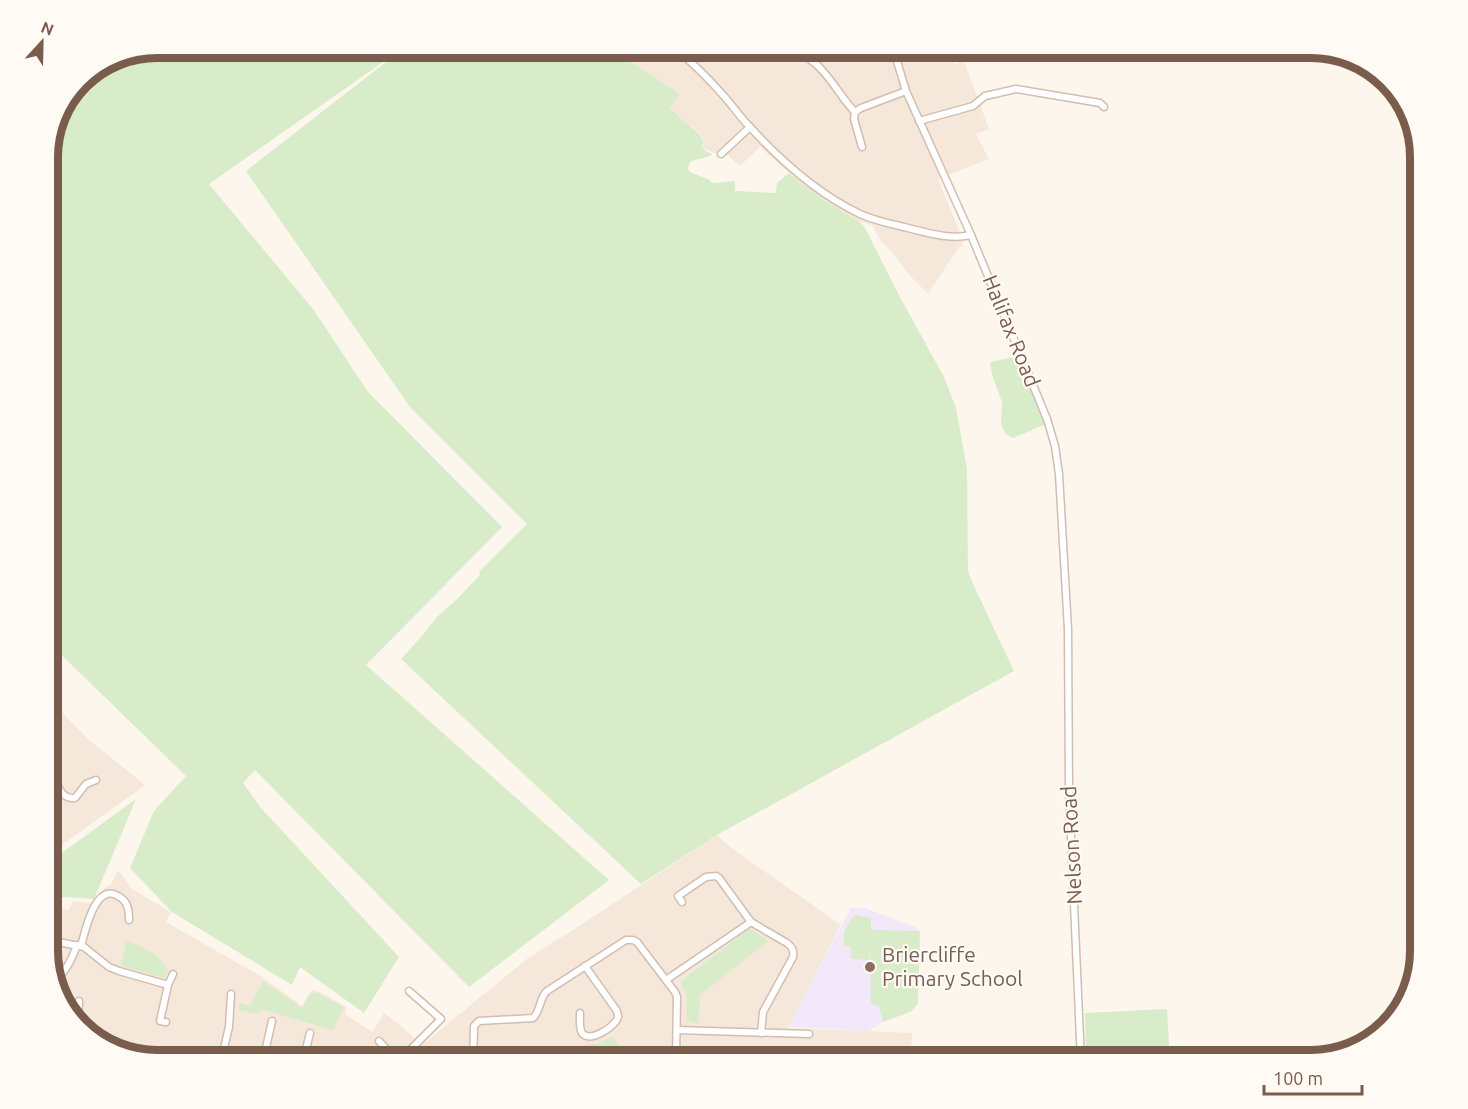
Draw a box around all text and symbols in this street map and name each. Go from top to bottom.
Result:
north arrow [12,12,72,72]
text: N [39,18,57,39]
street label: Halifax Road [979,271,1045,390]
street label: Nelson Road [1056,785,1086,905]
place label: Briercliffe Primary School [882,942,1023,990]
marker: Briercliffe Primary School [863,960,877,974]
scale bar [1264,1058,1362,1096]
text: 100 m [1273,1068,1323,1088]

